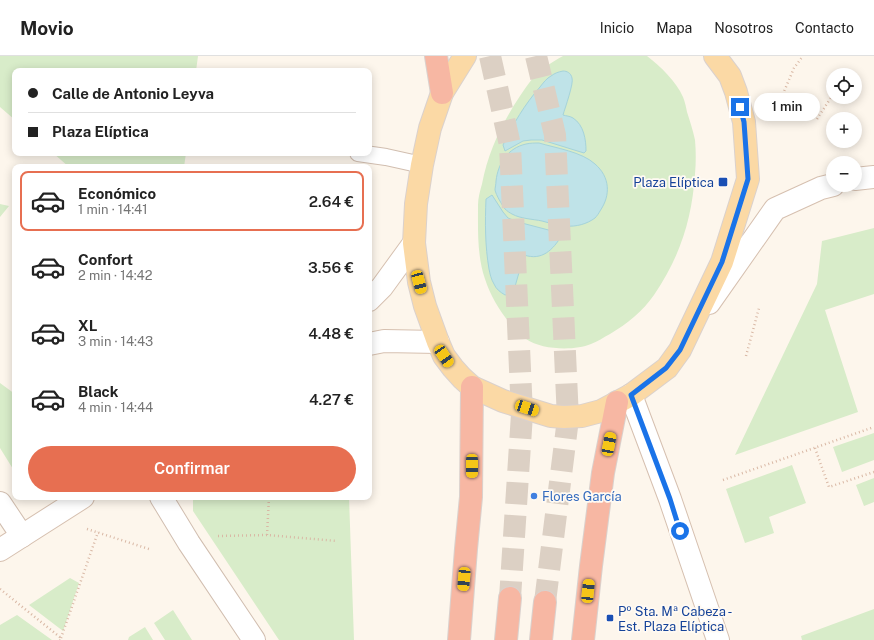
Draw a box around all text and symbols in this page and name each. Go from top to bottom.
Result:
text: Movio [20,17,74,39]
text: Inicio [600,20,634,36]
text: Mapa [656,20,692,36]
text: Nosotros [714,20,773,36]
text: Contacto [795,20,854,36]
map controls [826,68,862,192]
button: locate [826,68,862,104]
text: Calle de Antonio Leyva [52,85,214,102]
callout: 1 min [754,93,820,121]
route end [731,98,749,116]
text: 1 min [772,99,802,114]
button: + [826,112,862,148]
text: Plaza Elíptica [52,123,149,140]
button: − [826,156,862,192]
place label: Plaza Elíptica [633,175,714,190]
marker: Plaza Elíptica [717,176,729,188]
icon: car [30,183,66,219]
text: Económico [78,185,156,202]
text: 2.64 € [309,193,354,210]
text: 1 min · 14:41 [78,202,147,217]
icon: car [30,249,66,285]
text: Confort [78,251,133,268]
text: 3.56 € [308,259,354,276]
text: 2 min · 14:42 [78,268,152,283]
car [410,269,428,295]
icon: car [30,315,66,351]
text: XL [78,317,97,334]
text: 4.48 € [308,325,354,342]
text: 3 min · 14:43 [78,334,153,349]
car [432,343,456,369]
icon: car [30,381,66,417]
text: Black [78,383,118,400]
text: 4.27 € [309,391,354,408]
car [514,399,540,417]
text: 4 min · 14:44 [78,400,153,415]
car [601,431,617,457]
button: Confirmar [28,446,356,492]
car [466,454,478,478]
place label: Flores García [542,489,622,504]
marker: Flores García [529,491,539,501]
route start [671,522,689,540]
car [457,567,471,591]
car [581,578,595,604]
place label: Pº Sta. Mª Cabeza - Est. Plaza Elíptica [618,604,733,634]
marker: Pº Sta. Mª Cabeza - Est. Plaza Elíptica [605,613,615,623]

